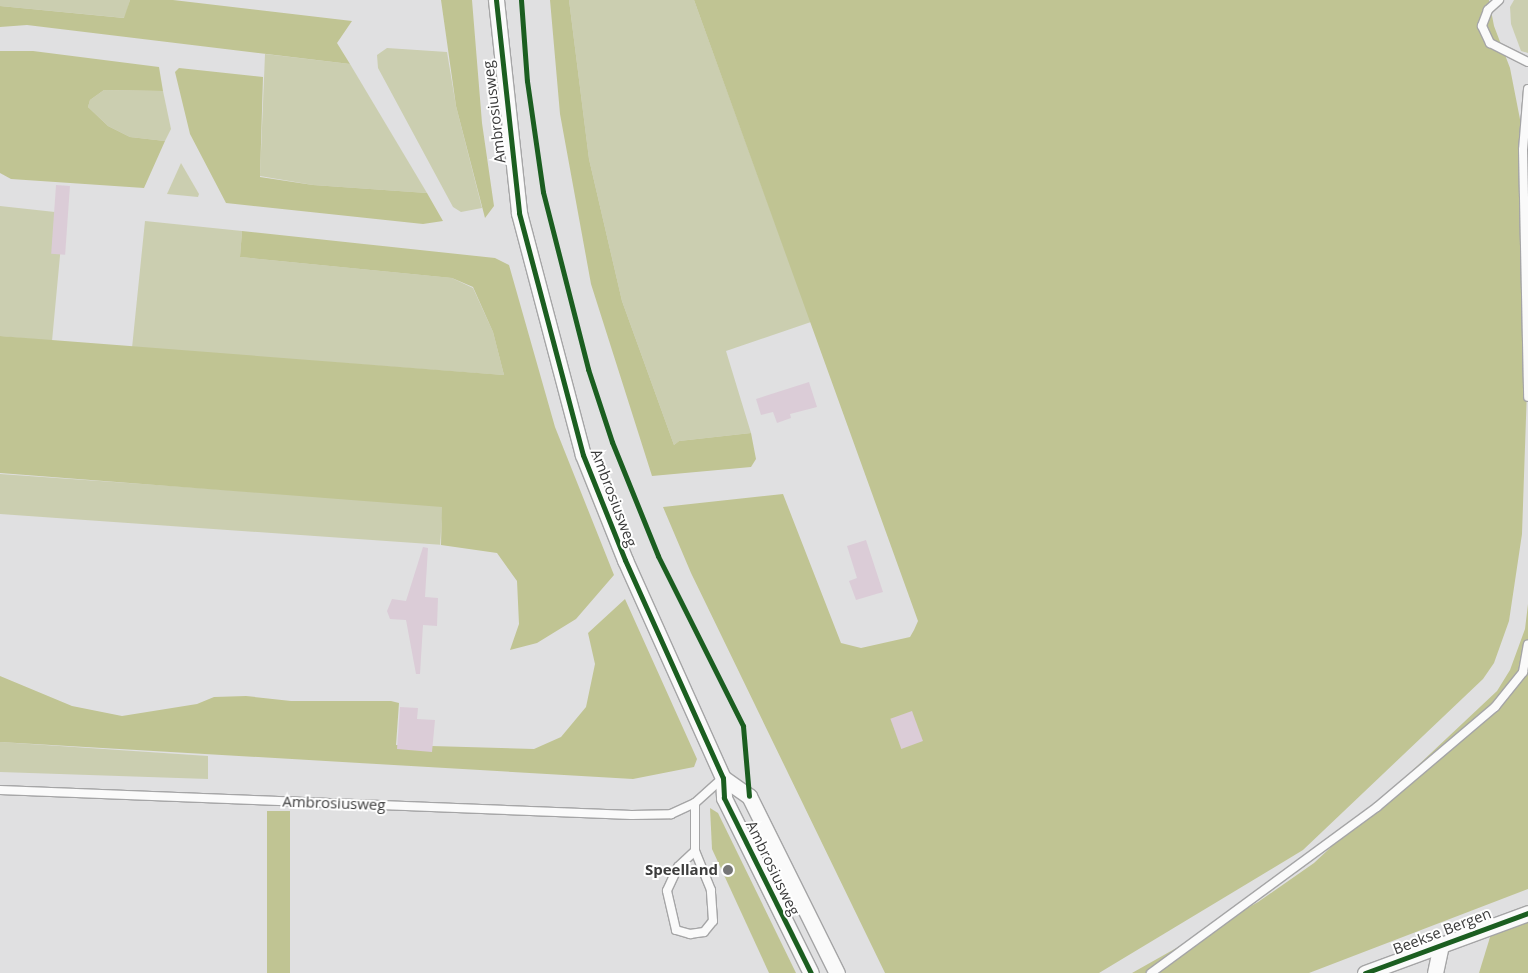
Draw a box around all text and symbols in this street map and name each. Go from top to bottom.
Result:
street label: Ambrosiusweg [479,60,509,164]
street label: Ambrosiusweg [587,447,641,549]
street label: Ambrosiusweg [282,792,386,814]
street label: Ambrosiusweg [742,818,804,918]
place label: Speelland [645,861,718,879]
marker: Speelland [722,864,734,876]
street label: Beekse Bergen [1390,904,1494,958]

